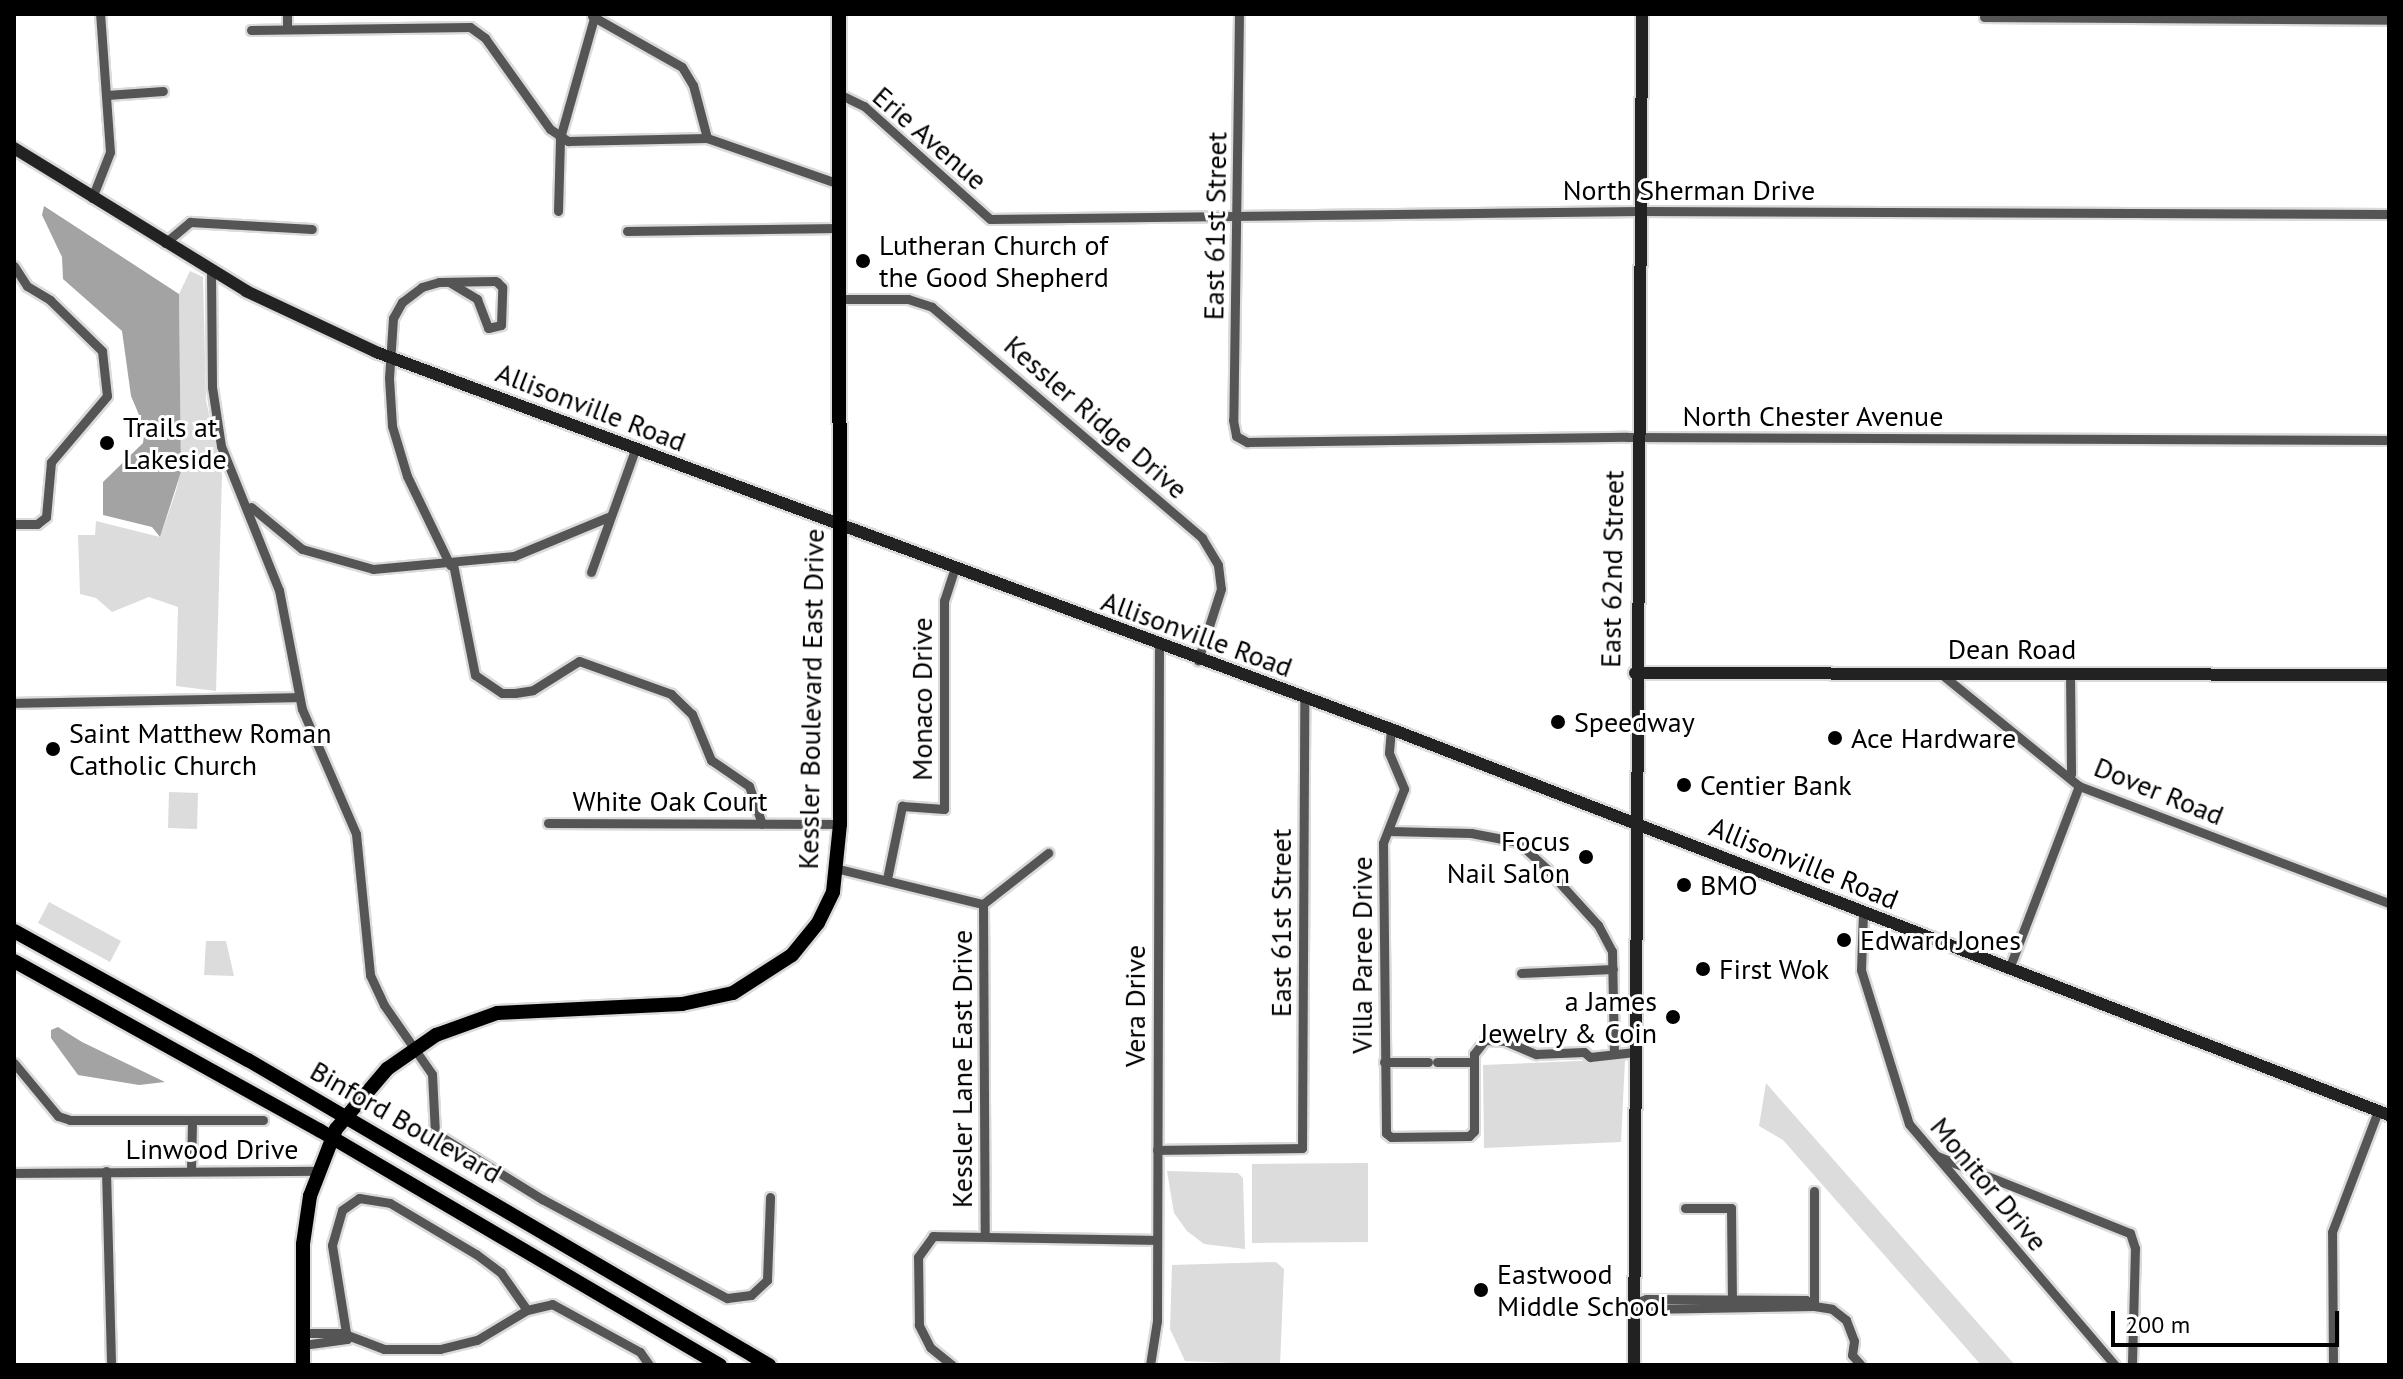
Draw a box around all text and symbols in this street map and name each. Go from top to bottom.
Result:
street label: Erie Avenue [866,79,994,197]
street label: East 61st Street [1197,132,1233,320]
street label: North Sherman Drive [1563,173,1815,207]
place label: Lutheran Church of the Good Shepherd [879,228,1109,294]
marker: Lutheran Church of the Good Shepherd [854,252,872,270]
street label: Kessler Ridge Drive [998,328,1194,506]
street label: Allisonville Road [491,355,691,459]
street label: North Chester Avenue [1682,399,1944,433]
place label: Trails at Lakeside [123,410,227,476]
marker: Trails at Lakeside [98,434,116,452]
street label: East 62nd Street [1593,470,1631,668]
street label: Kessler Boulevard East Drive [791,528,831,870]
street label: Allisonville Road [1097,584,1297,684]
street label: Monaco Drive [905,617,939,781]
street label: Dean Road [1948,632,2076,666]
place label: Speedway [1574,705,1695,739]
marker: Speedway [1549,713,1567,731]
place label: Saint Matthew Roman Catholic Church [69,716,332,782]
place label: Ace Hardware [1851,721,2016,755]
marker: Ace Hardware [1826,729,1844,747]
marker: Saint Matthew Roman Catholic Church [44,740,62,758]
street label: Dover Road [2089,750,2229,832]
place label: Centier Bank [1700,768,1852,802]
marker: Centier Bank [1675,776,1693,794]
street label: White Oak Court [572,784,768,818]
street label: Allisonville Road [1705,810,1903,916]
place label: Focus Nail Salon [1447,824,1570,890]
street label: East 61st Street [1264,829,1298,1017]
marker: Focus Nail Salon [1577,848,1595,866]
street label: Villa Paree Drive [1345,856,1379,1054]
place label: BMO [1700,868,1758,902]
marker: BMO [1675,876,1693,894]
place label: Edward Jones [1860,923,2021,957]
street label: Kessler Lane East Drive [945,930,979,1208]
marker: Edward Jones [1835,931,1853,949]
street label: Vera Drive [1118,945,1152,1067]
place label: First Wok [1719,952,1830,986]
marker: First Wok [1694,960,1712,978]
place label: a James Jewelry & Coin [1479,984,1657,1050]
marker: a James Jewelry & Coin [1664,1008,1682,1026]
street label: Binford Boulevard [304,1054,508,1190]
street label: Monitor Drive [1923,1110,2055,1258]
street label: Linwood Drive [126,1132,298,1166]
place label: Eastwood Middle School [1497,1257,1668,1323]
marker: Eastwood Middle School [1472,1281,1490,1299]
scale bar [2115,1295,2343,1345]
text: 200 m [2125,1309,2190,1340]

